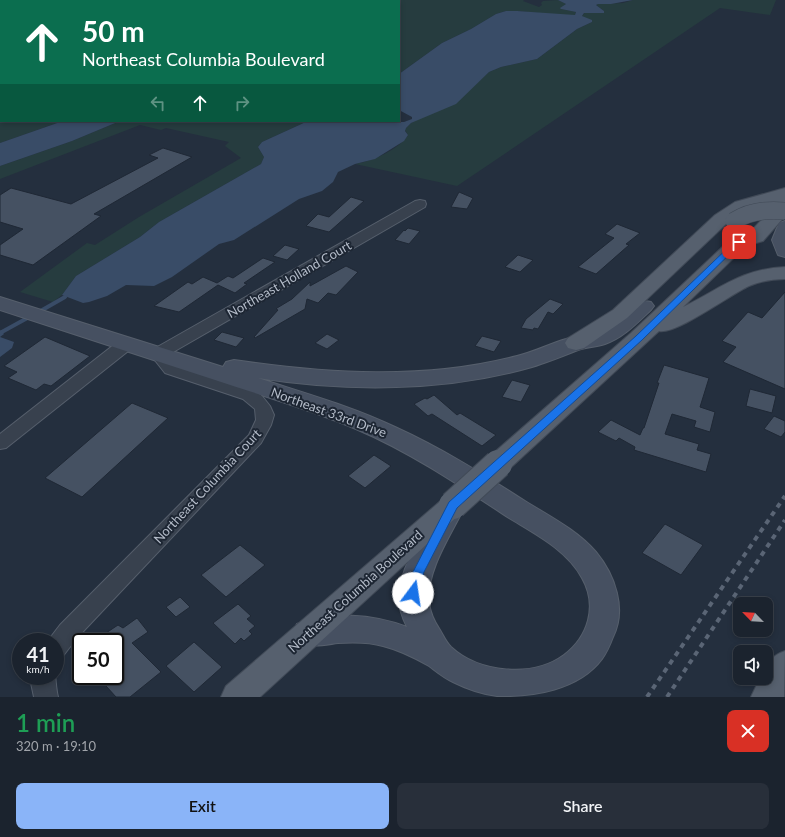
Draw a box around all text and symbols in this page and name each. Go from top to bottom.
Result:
text: 50 m [82,14,145,48]
icon: ahead [16,16,68,68]
text: Northeast Columbia Boulevard [82,48,325,70]
icon: left [147,92,169,114]
icon: ahead [189,92,211,114]
icon: right [231,92,253,114]
pin [722,225,756,259]
icon: arrive [728,231,750,253]
street label: Northeast Holland Court [224,237,354,321]
street label: Northeast 33rd Drive [269,384,389,440]
street label: Northeast Columbia Court [150,425,264,546]
street label: Northeast Columbia Boulevard [285,526,425,656]
position arrow [392,572,434,614]
north arrow [733,597,773,637]
map controls [733,597,773,685]
speed limit sign: 50 [72,633,124,685]
text: 41 [26,642,50,666]
button: sound [733,645,773,685]
text: km/h [26,663,50,675]
text: 1 min [16,708,75,737]
button: close [727,710,769,752]
text: 320 m · 19:10 [16,738,96,754]
button: Exit [16,783,389,829]
button: Share [397,783,769,829]

